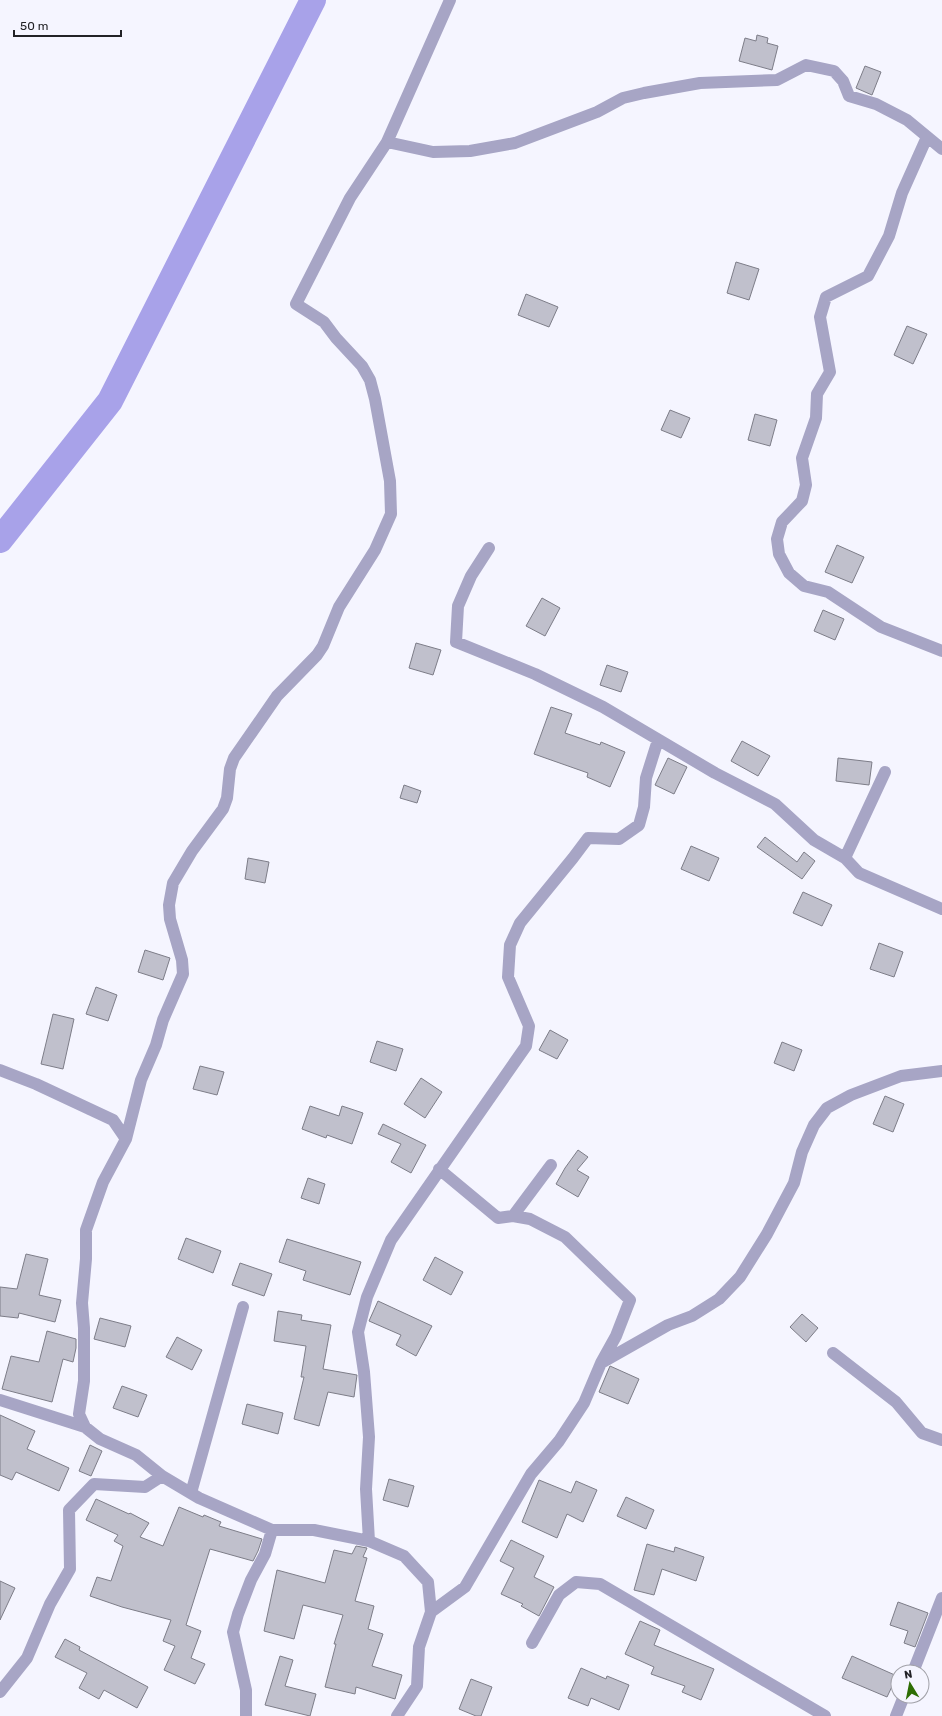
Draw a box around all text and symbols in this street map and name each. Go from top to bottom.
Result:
scale bar [14,12,121,38]
text: 50 m [20,19,48,33]
north arrow [890,1664,930,1704]
text: N [903,1668,913,1682]

